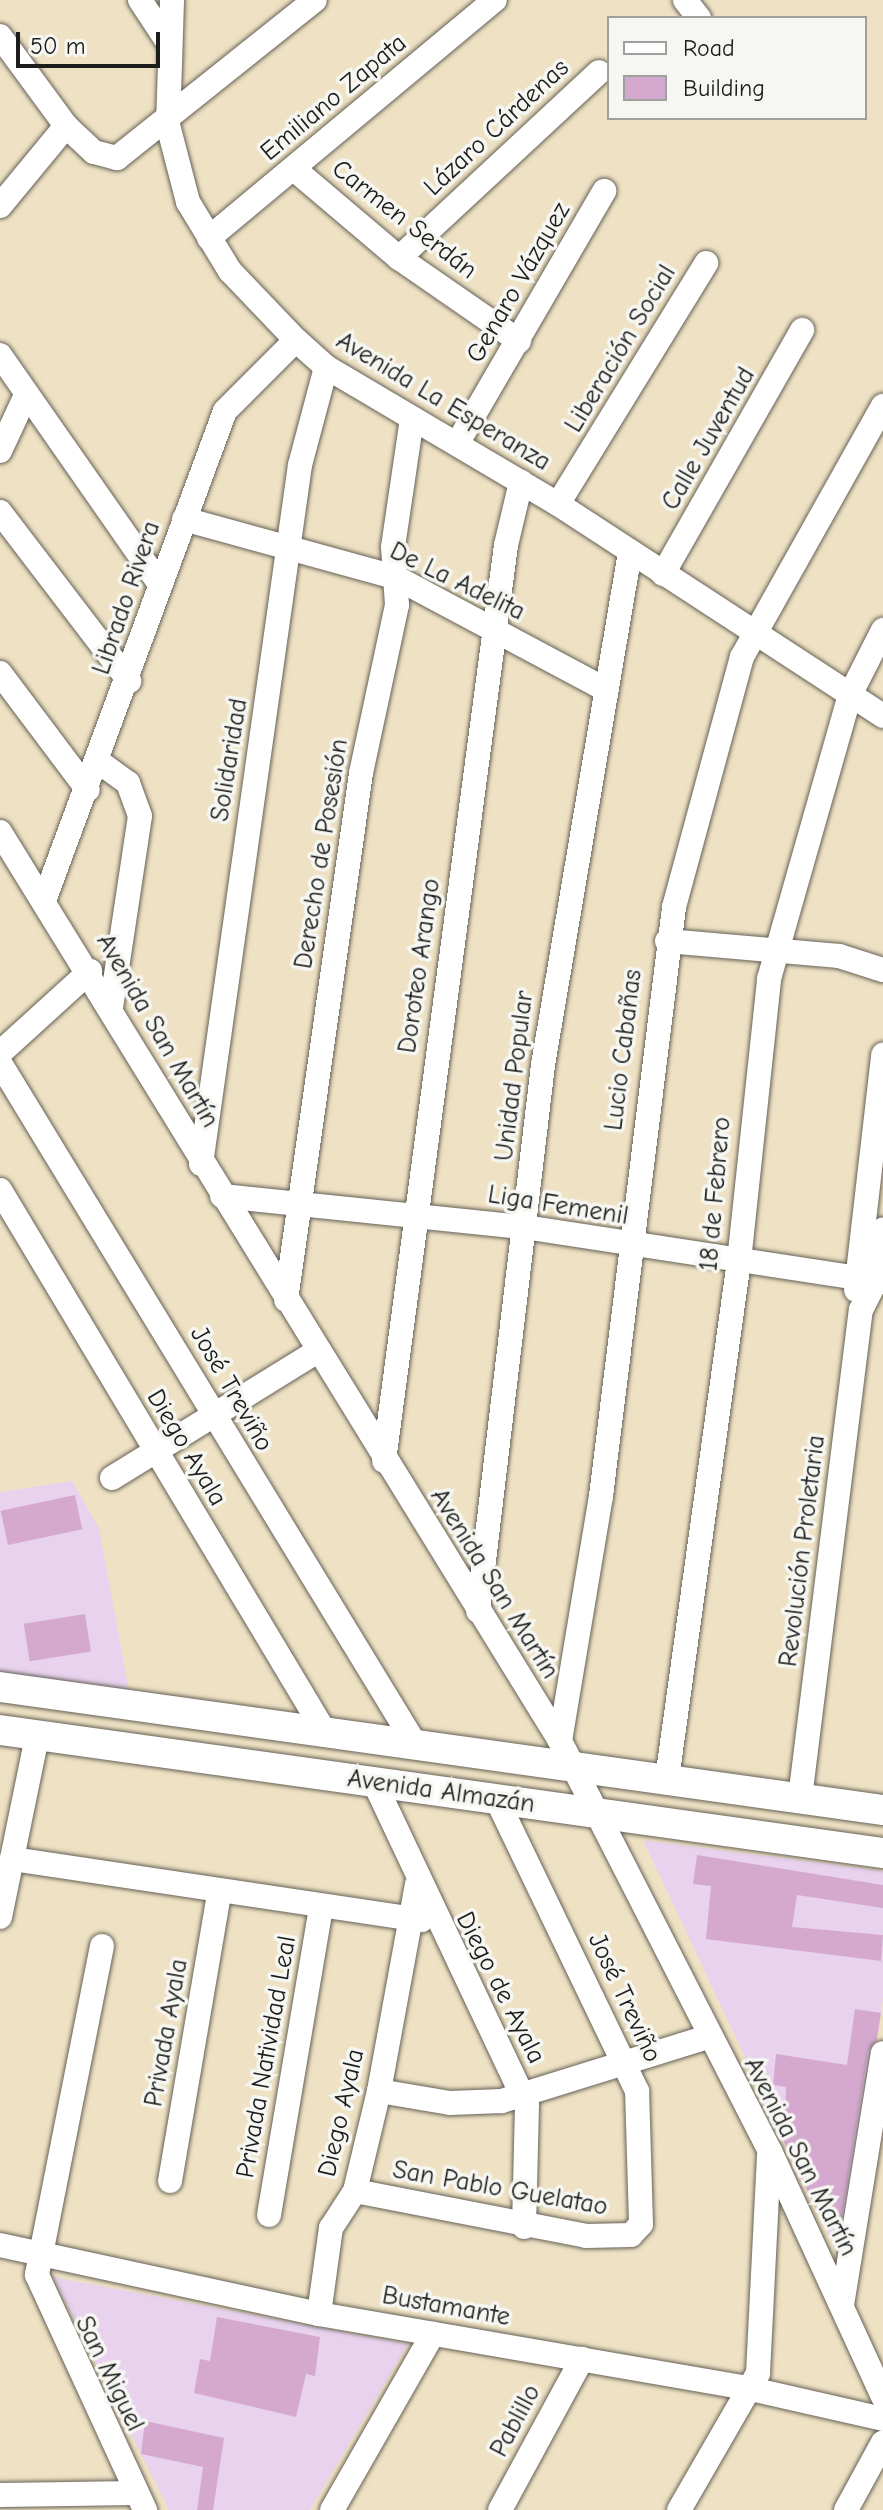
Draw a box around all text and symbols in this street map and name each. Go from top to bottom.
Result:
scale bar [20,16,164,66]
legend [607,16,867,120]
street label: Emiliano Zapata [255,28,413,168]
text: 50 m [30,32,86,60]
text: Road [683,34,735,62]
street label: Lázaro Cárdenas [418,53,576,203]
text: Building [683,74,765,102]
street label: Carmen Serdán [325,154,483,286]
street label: Genaro Vázquez [460,197,578,369]
street label: Liberación Social [559,260,683,438]
street label: Avenida La Esperanza [330,326,556,478]
street label: Calle Juventud [656,362,762,516]
street label: Librado Rivera [86,517,168,679]
street label: De La Adelita [384,536,530,628]
street label: Solidaridad [205,696,255,824]
street label: Derecho de Posesión [288,737,356,971]
street label: Doroteo Arango [392,877,448,1055]
street label: Avenida San Martín [89,928,225,1134]
street label: Lucio Cabañas [599,968,649,1132]
street label: Unidad Popular [489,989,541,1163]
street label: 18 de Febrero [694,1116,738,1272]
street label: Liga Femenil [486,1179,630,1233]
street label: José Treviño [183,1321,279,1457]
street label: Diego Ayala [139,1384,233,1512]
street label: Revolución Proletaria [773,1433,833,1669]
street label: Avenida San Martín [423,1483,565,1685]
street label: Avenida Almazán [345,1763,537,1821]
street label: Diego de Ayala [448,1907,552,2069]
street label: José Treviño [580,1928,668,2068]
street label: Privada Natividad Leal [230,1933,304,2181]
street label: Privada Ayala [139,1957,195,2109]
street label: Diego Ayala [312,2046,372,2180]
street label: Avenida San Martín [736,2052,864,2262]
street label: San Pablo Guelatao [390,2155,610,2223]
street label: Bustamante [380,2280,512,2334]
street label: San Miguel [68,2311,150,2437]
street label: Pablillo [484,2379,548,2463]

